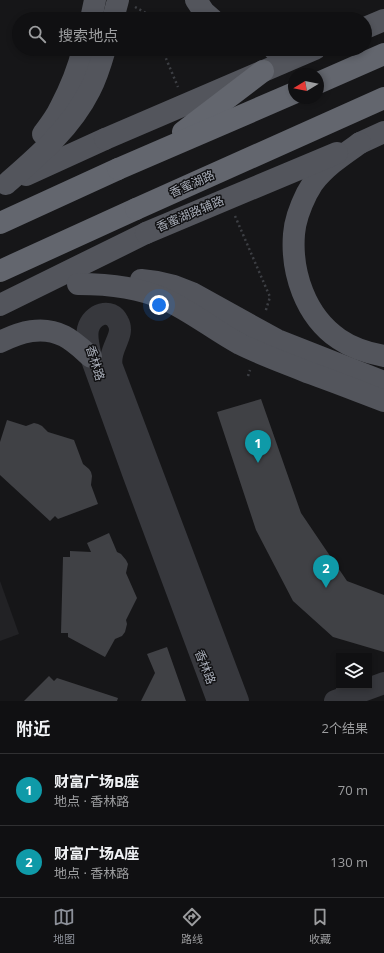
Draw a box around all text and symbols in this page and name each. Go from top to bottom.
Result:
search box [12,12,372,56]
icon: search [26,23,48,45]
text: 搜索地点 [58,25,118,45]
north arrow [288,68,324,104]
street label: 香蜜湖路 [166,166,217,201]
street label: 香蜜湖路辅路 [153,192,226,235]
your location [149,295,169,315]
street label: 香林路 [82,343,109,383]
pin: 1 [245,430,271,463]
pin: 2 [313,555,339,588]
street label: 香林路 [191,647,220,687]
map controls [336,653,372,689]
button: layers [336,653,372,689]
text: 附近 [16,717,50,740]
text: 2个结果 [322,719,368,737]
text: 财富广场B座 [54,771,139,791]
text: 1 [25,781,33,799]
text: 70 m [338,781,368,799]
text: 地点 · 香林路 [54,792,129,810]
text: 财富广场A座 [54,843,139,863]
text: 2 [25,853,33,871]
text: 130 m [330,853,368,871]
text: 地点 · 香林路 [54,864,129,882]
tab: 地图 [53,906,75,946]
tab: 路线 [181,906,203,946]
tab: 收藏 [309,906,331,946]

